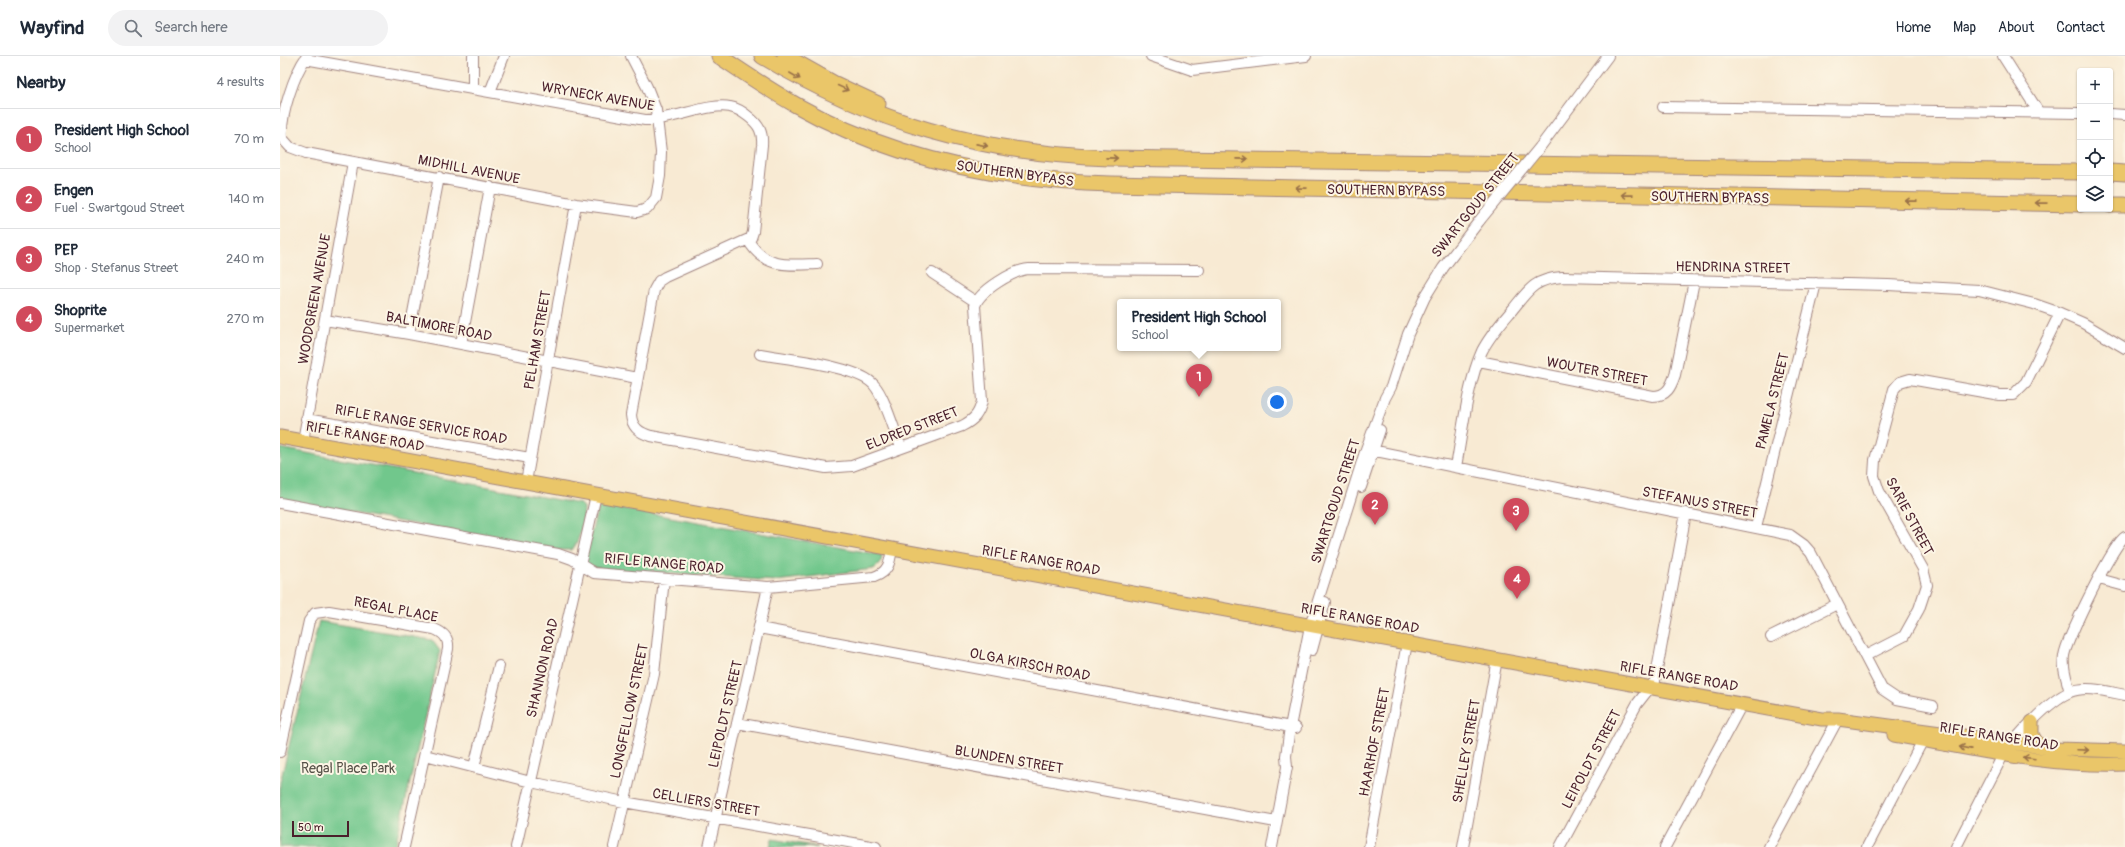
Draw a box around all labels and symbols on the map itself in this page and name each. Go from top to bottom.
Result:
one-way arrow [789,72,801,80]
street label: WRYNECK AVENUE [540,78,656,115]
one-way arrow [837,85,849,92]
one-way arrow [976,141,989,149]
street label: SWARTGOUD STREET [1428,149,1523,261]
street label: MIDHILL AVENUE [416,151,521,188]
one-way arrow [1105,154,1118,161]
one-way arrow [1235,155,1248,163]
street label: SOUTHERN BYPASS [955,157,1075,190]
street label: SOUTHERN BYPASS [1327,181,1445,200]
one-way arrow [1295,184,1308,192]
street label: SOUTHERN BYPASS [1651,188,1769,207]
one-way arrow [1621,191,1634,199]
one-way arrow [1905,197,1918,205]
one-way arrow [2035,200,2048,207]
street label: WOODGREEN AVENUE [295,232,334,366]
street label: HENDRINA STREET [1676,258,1791,277]
street label: PELHAM STREET [520,289,555,391]
street label: BALTIMORE ROAD [384,308,494,345]
street label: PAMELA STREET [1752,351,1793,451]
street label: WOUTER STREET [1545,353,1649,390]
pin: 1 [1186,364,1212,397]
your location [1267,392,1287,412]
street label: RIFLE RANGE SERVICE ROAD [333,401,509,448]
street label: ELDRED STREET [864,403,961,454]
street label: RIFLE RANGE ROAD [304,418,426,455]
street label: SWARTGOUD STREET [1307,437,1364,566]
street label: SARIE STREET [1882,474,1937,558]
street label: STEFANUS STREET [1641,483,1759,522]
pin: 2 [1362,492,1388,525]
pin: 3 [1503,498,1529,531]
street label: RIFLE RANGE ROAD [980,542,1102,579]
street label: RIFLE RANGE ROAD [604,550,725,577]
pin: 4 [1504,566,1530,599]
street label: REGAL PLACE [352,593,439,626]
street label: RIFLE RANGE ROAD [1299,600,1421,637]
street label: SHANNON ROAD [523,617,562,719]
street label: LONGFELLOW STREET [607,642,652,780]
street label: OLGA KIRSCH ROAD [968,644,1092,685]
street label: RIFLE RANGE ROAD [1618,658,1740,695]
street label: LEIPOLDT STREET [705,659,746,769]
street label: HAARHOF STREET [1356,686,1393,798]
street label: SHELLEY STREET [1449,698,1484,804]
street label: LEIPOLDT STREET [1558,707,1625,812]
street label: RIFLE RANGE ROAD [1938,719,2060,754]
street label: BLUNDEN STREET [953,742,1065,777]
one-way arrow [1959,744,1972,752]
one-way arrow [2076,747,2089,754]
one-way arrow [2023,754,2036,762]
park label: Regal Place Park [301,760,395,777]
street label: CELLIERS STREET [651,785,761,820]
scale bar [292,819,349,838]

